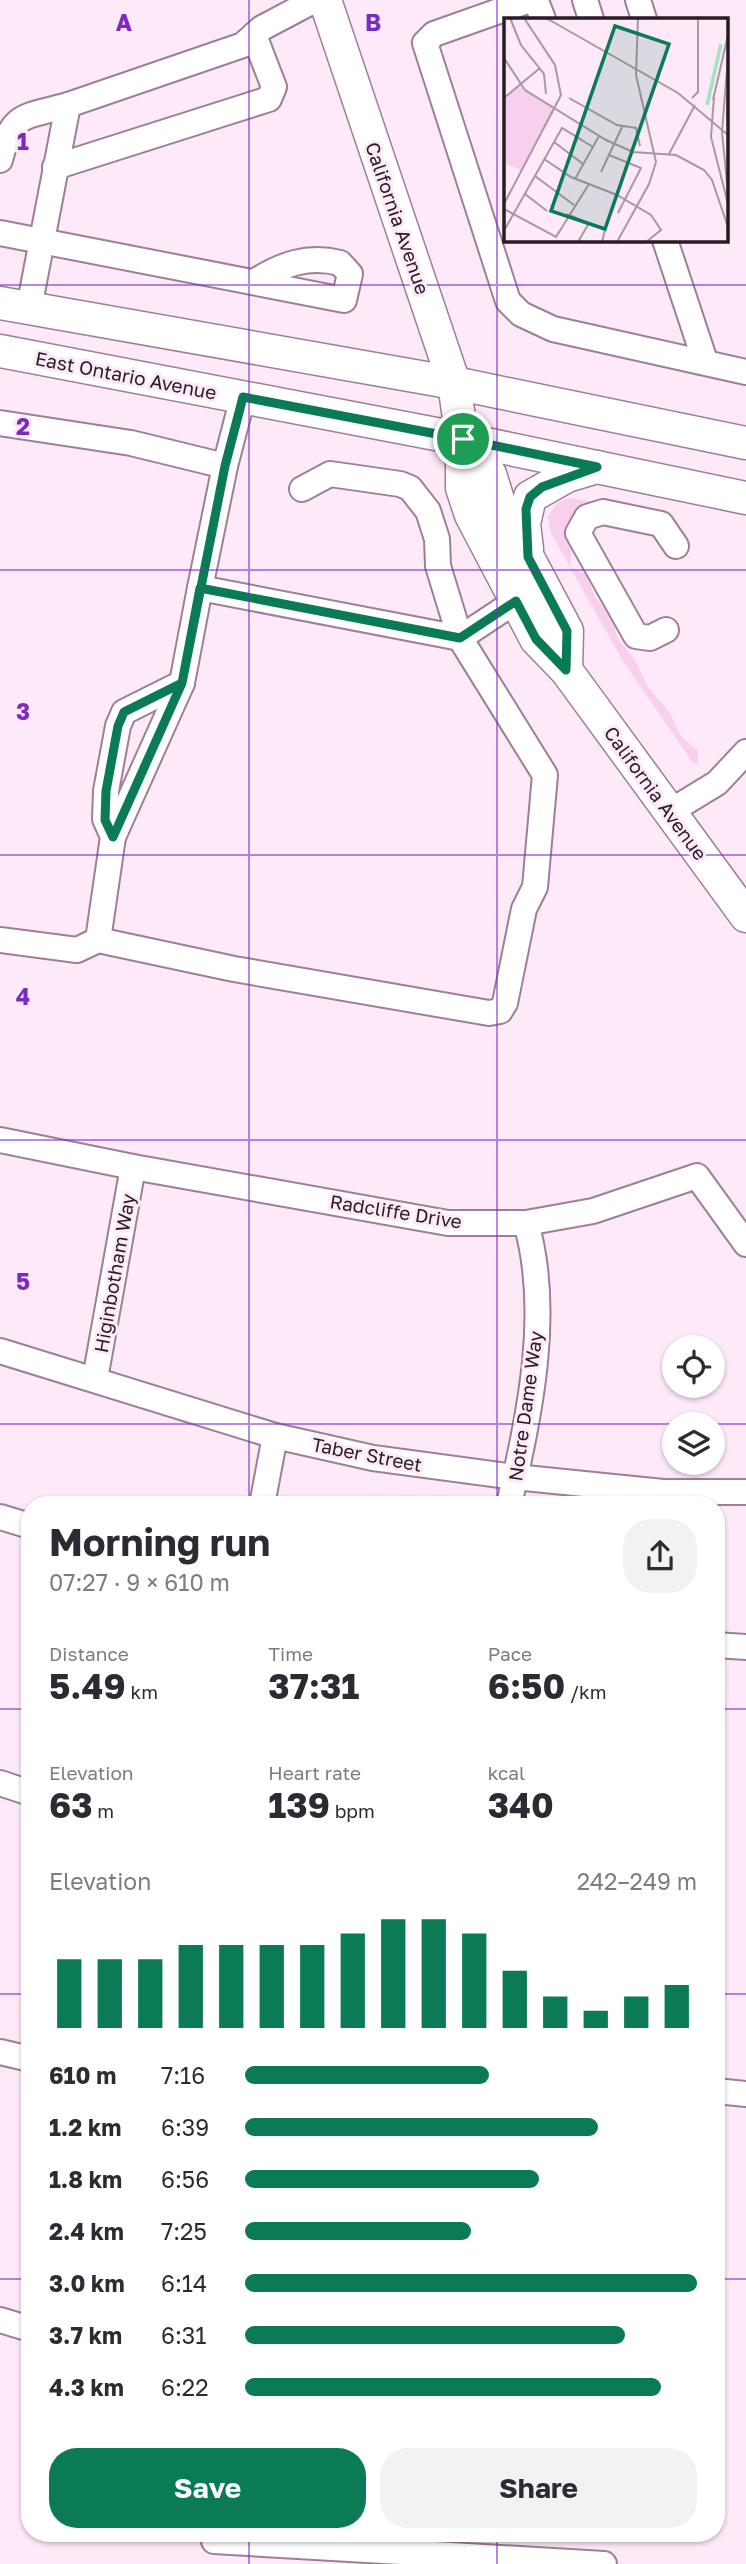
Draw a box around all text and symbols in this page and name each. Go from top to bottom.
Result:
text: A [116,8,133,36]
text: B [365,8,381,36]
inset map [504,18,728,242]
text: 1 [17,127,29,155]
street label: California Avenue [361,139,435,297]
street label: East Ontario Avenue [33,346,219,404]
pin [433,409,493,469]
text: 2 [16,412,30,440]
icon: arrive [444,420,482,458]
text: 3 [16,697,30,725]
street label: California Avenue [600,722,712,864]
text: 4 [16,982,30,1010]
street label: Radcliffe Drive [328,1189,464,1233]
street label: Higinbotham Way [89,1191,139,1354]
text: 5 [16,1267,30,1295]
street label: Notre Dame Way [503,1329,547,1483]
map controls [662,1335,725,1475]
button: locate [662,1335,725,1398]
button: layers [662,1412,725,1475]
street label: Taber Street [310,1432,424,1476]
text: Morning run [49,1519,270,1564]
button: share [623,1519,697,1593]
text: 07:27 · 9 × 610 m [49,1568,230,1596]
text: Distance [49,1642,129,1665]
text: Time [268,1642,313,1665]
text: Pace [488,1642,532,1665]
text: 5.49 [49,1665,126,1707]
text: 37:31 [268,1665,359,1707]
text: 6:50 [488,1665,565,1707]
text: km [126,1680,158,1703]
text: /km [565,1680,607,1703]
text: Elevation [49,1761,134,1784]
text: Heart rate [268,1761,361,1784]
text: kcal [488,1761,525,1784]
text: 63 [49,1784,93,1826]
text: 139 [268,1784,330,1826]
text: 340 [488,1784,554,1826]
text: m [93,1799,114,1822]
text: bpm [330,1799,375,1822]
text: Elevation [49,1867,151,1895]
text: 242–249 m [577,1867,697,1895]
text: 610 m [49,2061,116,2089]
text: 7:16 [161,2061,205,2089]
text: 1.2 km [49,2113,121,2141]
text: 6:39 [161,2113,209,2141]
text: 1.8 km [49,2165,122,2193]
text: 6:56 [161,2165,209,2193]
text: 2.4 km [49,2217,124,2245]
text: 7:25 [161,2217,207,2245]
text: 3.0 km [49,2269,125,2297]
text: 6:14 [161,2269,207,2297]
text: 3.7 km [49,2321,122,2349]
text: 6:31 [161,2321,206,2349]
text: 4.3 km [49,2373,124,2401]
text: 6:22 [161,2373,209,2401]
button: Save [49,2448,366,2528]
button: Share [380,2448,697,2528]

